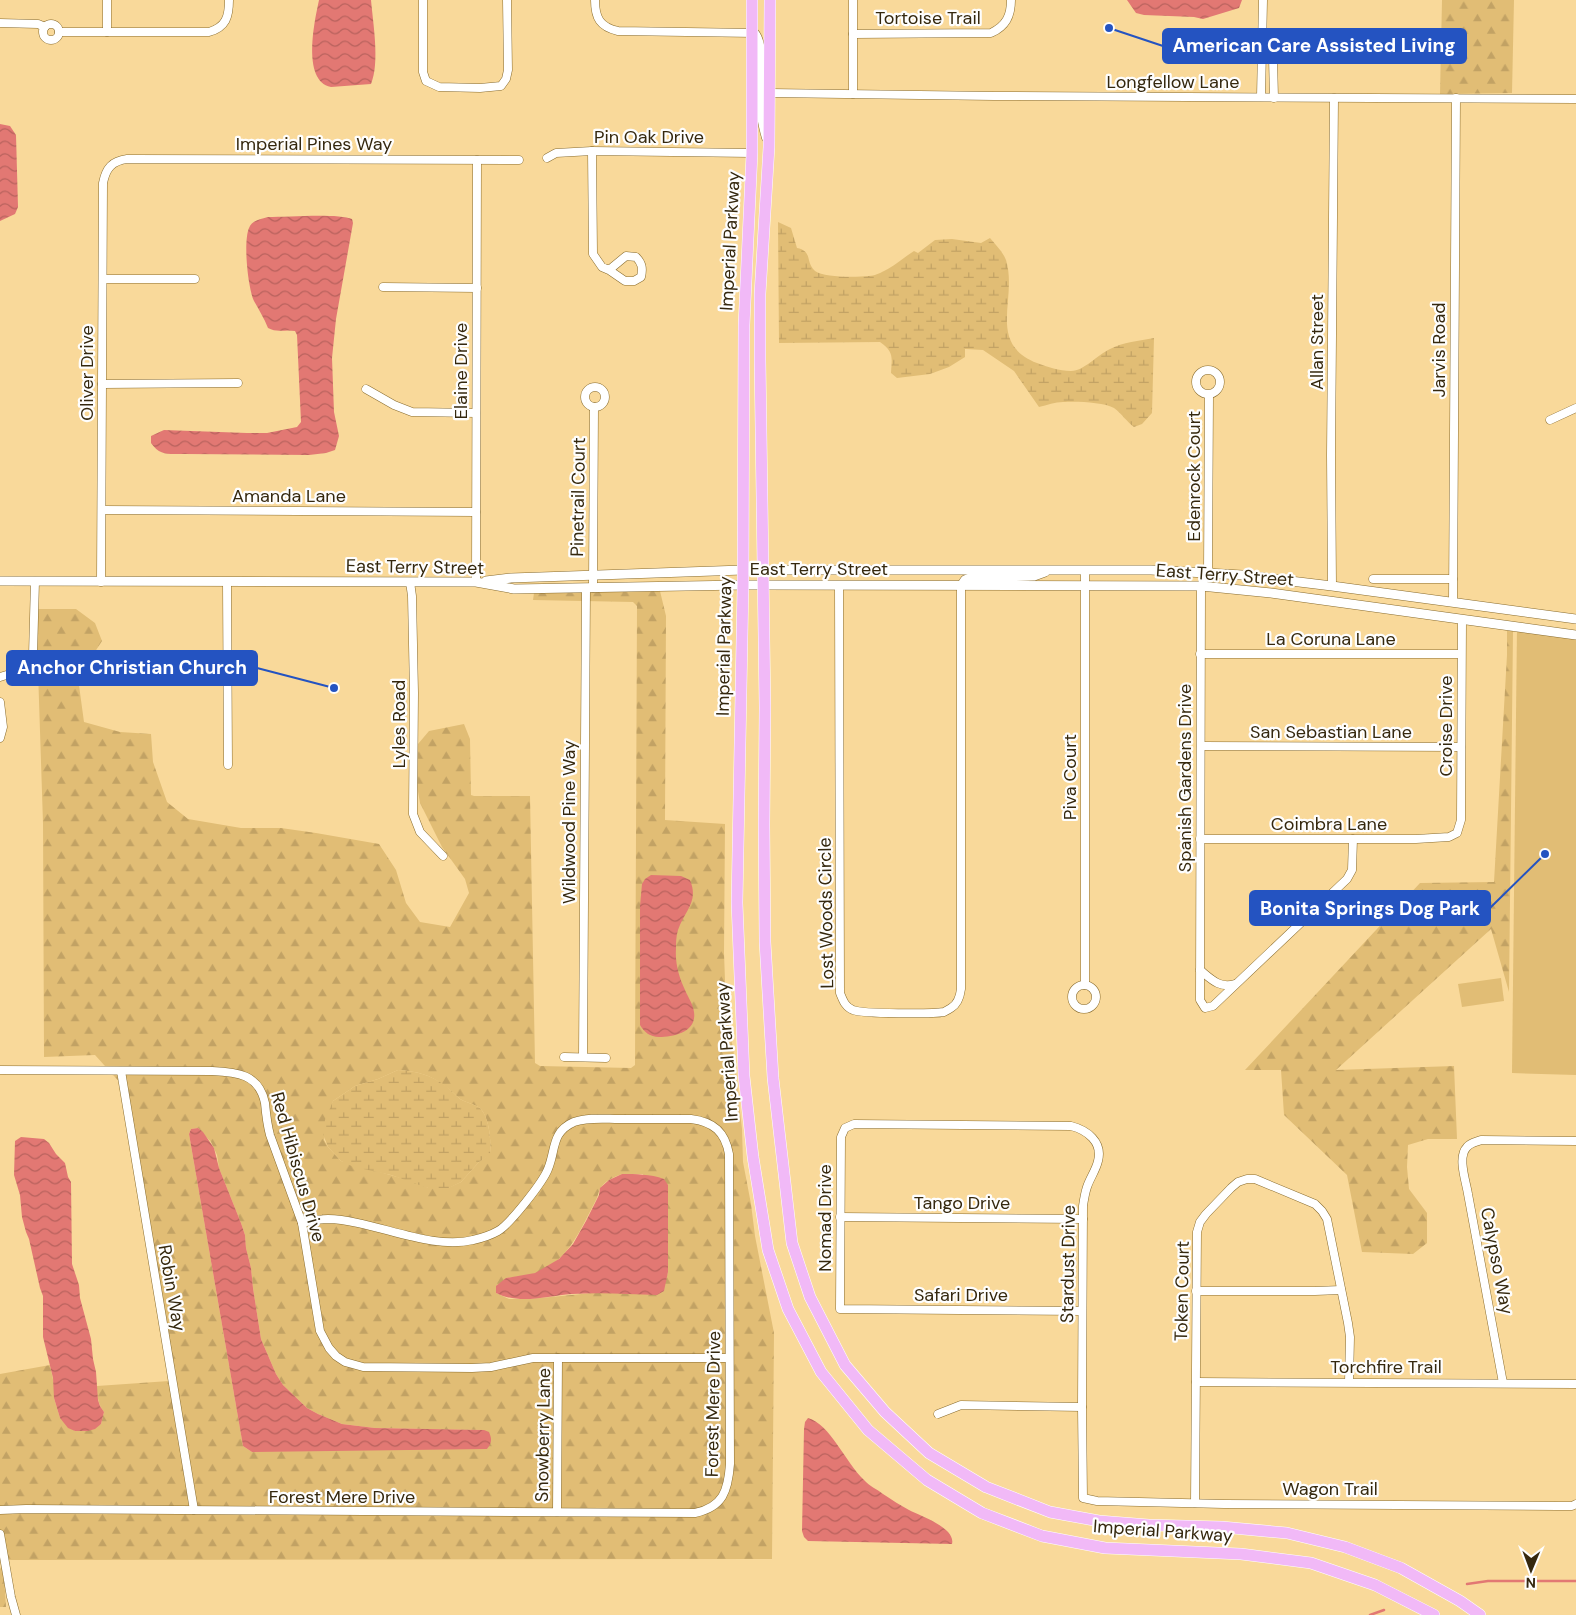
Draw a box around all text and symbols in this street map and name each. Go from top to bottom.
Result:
street label: Tortoise Trail [875,6,981,30]
callout: American Care Assisted Living [1163,29,1466,63]
text: American Care Assisted Living [1172,33,1456,58]
street label: Longfellow Lane [1107,70,1239,94]
street label: Pin Oak Drive [594,125,704,149]
street label: Imperial Pines Way [236,132,392,156]
street label: Imperial Parkway [714,171,746,311]
street label: Allan Street [1305,294,1329,390]
street label: Jarvis Road [1427,302,1451,398]
street label: Elaine Drive [449,323,473,419]
street label: Oliver Drive [75,325,99,421]
street label: Edenrock Court [1182,411,1206,541]
street label: Pinetrail Court [565,437,591,557]
street label: Amanda Lane [232,484,346,508]
street label: East Terry Street [346,554,484,580]
street label: East Terry Street [750,557,888,581]
street label: East Terry Street [1155,558,1295,592]
street label: Imperial Parkway [711,576,737,716]
street label: La Coruna Lane [1266,627,1396,651]
callout: Anchor Christian Church [7,651,257,685]
text: Anchor Christian Church [17,655,247,680]
street label: Croise Drive [1434,676,1458,776]
street label: Lyles Road [387,680,411,768]
street label: Spanish Gardens Drive [1173,684,1197,872]
street label: San Sebastian Lane [1250,720,1412,744]
street label: Piva Court [1058,734,1082,820]
street label: Wildwood Pine Way [557,740,581,904]
street label: Coimbra Lane [1271,812,1387,836]
street label: Lost Woods Circle [813,837,839,989]
callout: Bonita Springs Dog Park [1250,891,1490,925]
text: Bonita Springs Dog Park [1260,896,1480,921]
street label: Imperial Parkway [710,981,744,1123]
street label: Red Hibiscus Drive [265,1089,331,1245]
street label: Nomad Drive [813,1164,837,1272]
street label: Tango Drive [914,1191,1010,1215]
street label: Stardust Drive [1055,1205,1081,1323]
street label: Calypso Way [1475,1205,1519,1317]
street label: Token Court [1169,1241,1195,1341]
street label: Robin Way [153,1243,191,1333]
street label: Safari Drive [914,1283,1008,1307]
street label: Forest Mere Drive [700,1331,726,1477]
street label: Torchfire Trail [1330,1355,1442,1379]
street label: Snowberry Lane [530,1368,556,1502]
street label: Wagon Trail [1282,1477,1378,1501]
street label: Forest Mere Drive [269,1485,415,1509]
street label: Imperial Parkway [1092,1514,1234,1548]
north arrow [1506,1545,1556,1595]
text: N [1526,1574,1536,1592]

